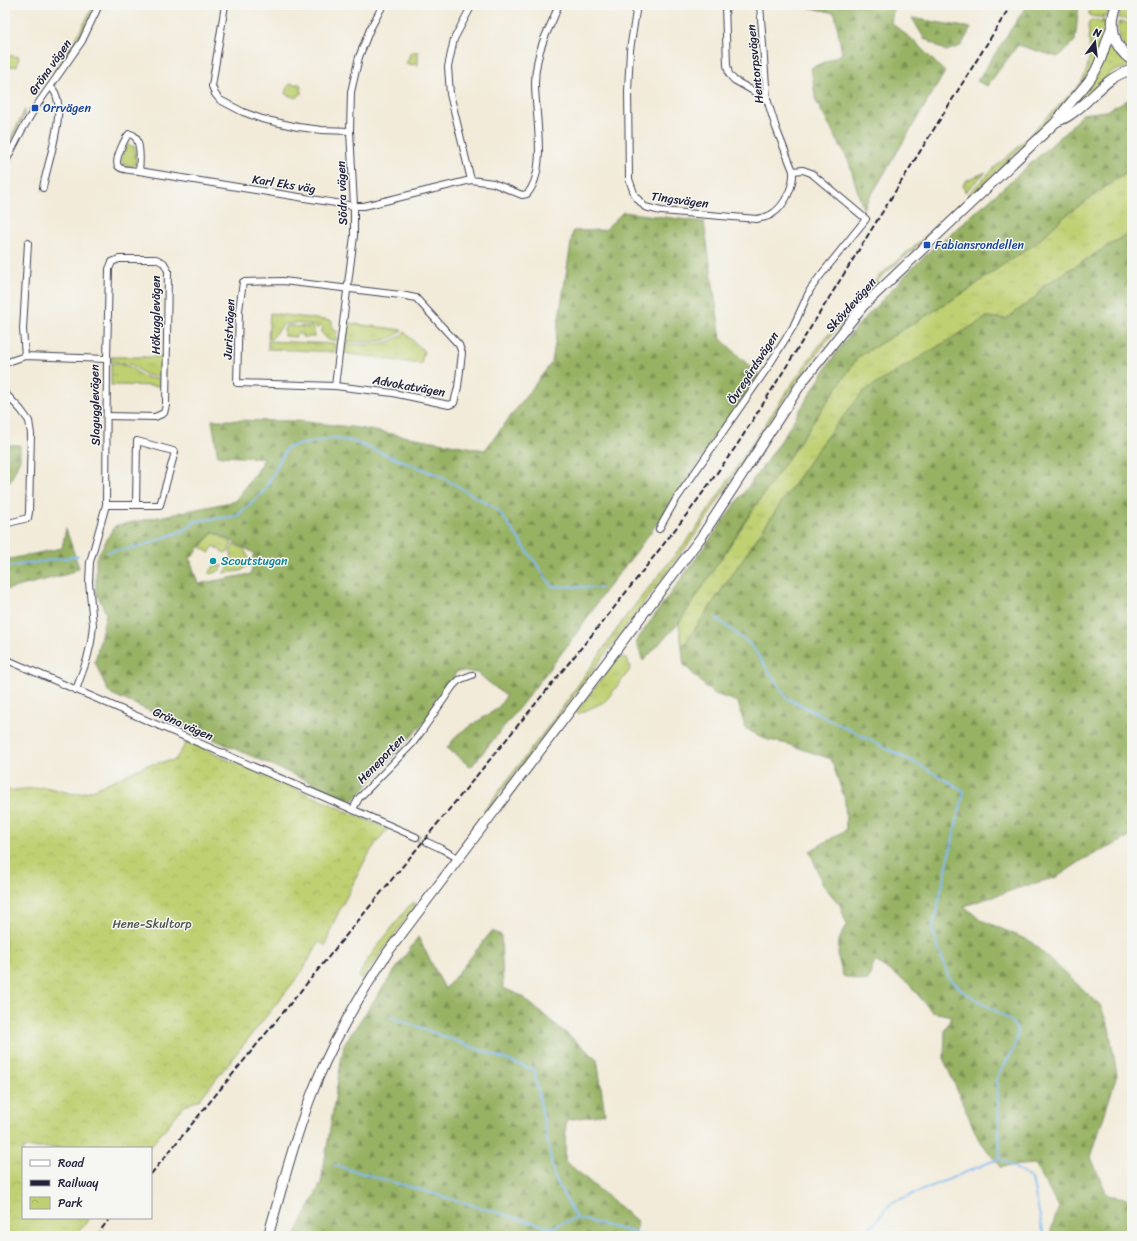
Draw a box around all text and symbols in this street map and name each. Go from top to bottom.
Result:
north arrow [1075,22,1115,62]
text: N [1090,22,1104,43]
street label: Hentorpsvägen [740,23,770,105]
street label: Gröna vägen [23,34,78,100]
place label: Orrvägen [43,97,91,119]
marker: Orrvägen [30,103,40,113]
street label: Södra vägen [330,160,354,226]
street label: Karl Eks väg [251,168,317,200]
street label: Tingsvägen [650,185,711,215]
place label: Fabiansrondellen [935,234,1024,256]
marker: Fabiansrondellen [922,240,932,250]
street label: Skövdevägen [820,272,882,338]
street label: Hökugglevägen [145,275,167,355]
street label: Juristvägen [216,298,242,361]
street label: Övregårdsvägen [721,327,785,409]
street label: Slagugglevägen [83,364,107,446]
street label: Advokatvägen [370,369,448,403]
place label: Scoutstugan [221,550,288,572]
marker: Scoutstugan [208,556,218,566]
street label: Gröna vägen [149,701,217,747]
street label: Heneporten [351,729,411,789]
park label: Hene-Skultorp [112,913,192,935]
legend [22,1147,152,1219]
text: Road [58,1152,85,1174]
text: Railway [58,1172,99,1194]
text: Park [58,1192,83,1214]

